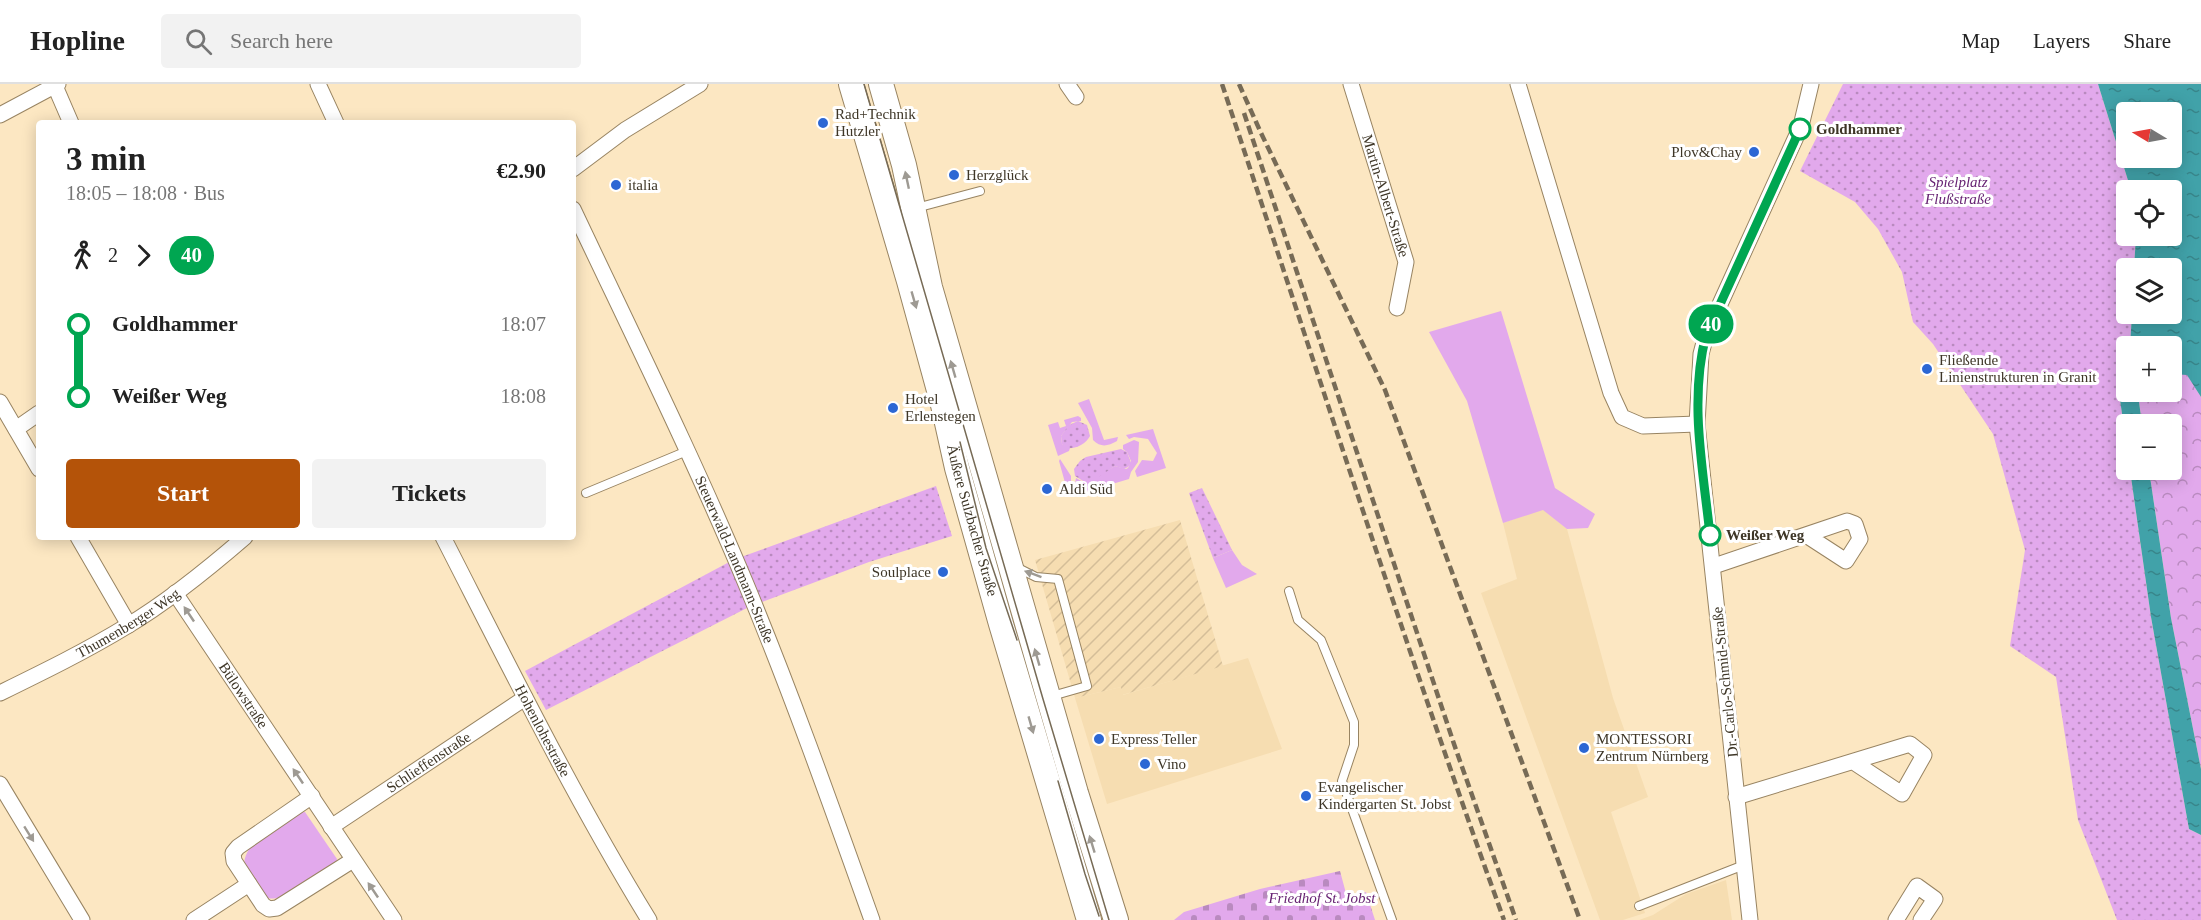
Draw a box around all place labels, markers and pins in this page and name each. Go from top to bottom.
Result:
place label: Rad+Technik Hutzler [835,106,916,139]
marker: Rad+Technik Hutzler [816,116,830,130]
marker: Goldhammer [1789,118,1811,140]
place label: Goldhammer [1816,121,1902,137]
place label: Plov&Chay [1671,144,1742,160]
marker: Plov&Chay [1747,145,1761,159]
place label: Herzglück [966,167,1029,183]
marker: Herzglück [947,168,961,182]
place label: italia [628,177,658,193]
marker: italia [609,178,623,192]
place label: Fließende Linienstrukturen in Granit [1939,352,2097,385]
marker: Fließende Linienstrukturen in Granit [1920,362,1934,376]
place label: Hotel Erlenstegen [905,391,976,424]
marker: Hotel Erlenstegen [886,401,900,415]
place label: Aldi Süd [1059,481,1113,497]
marker: Aldi Süd [1040,482,1054,496]
marker: Weißer Weg [1699,524,1721,546]
place label: Weißer Weg [1726,527,1805,543]
place label: Soulplace [872,564,931,580]
marker: Soulplace [936,565,950,579]
place label: Express Teller [1111,731,1197,747]
place label: MONTESSORI Zentrum Nürnberg [1596,731,1709,764]
marker: Express Teller [1092,732,1106,746]
marker: MONTESSORI Zentrum Nürnberg [1577,741,1591,755]
place label: Vino [1157,756,1186,772]
marker: Vino [1138,757,1152,771]
place label: Evangelischer Kindergarten St. Jobst [1318,779,1452,812]
marker: Evangelischer Kindergarten St. Jobst [1299,789,1313,803]

